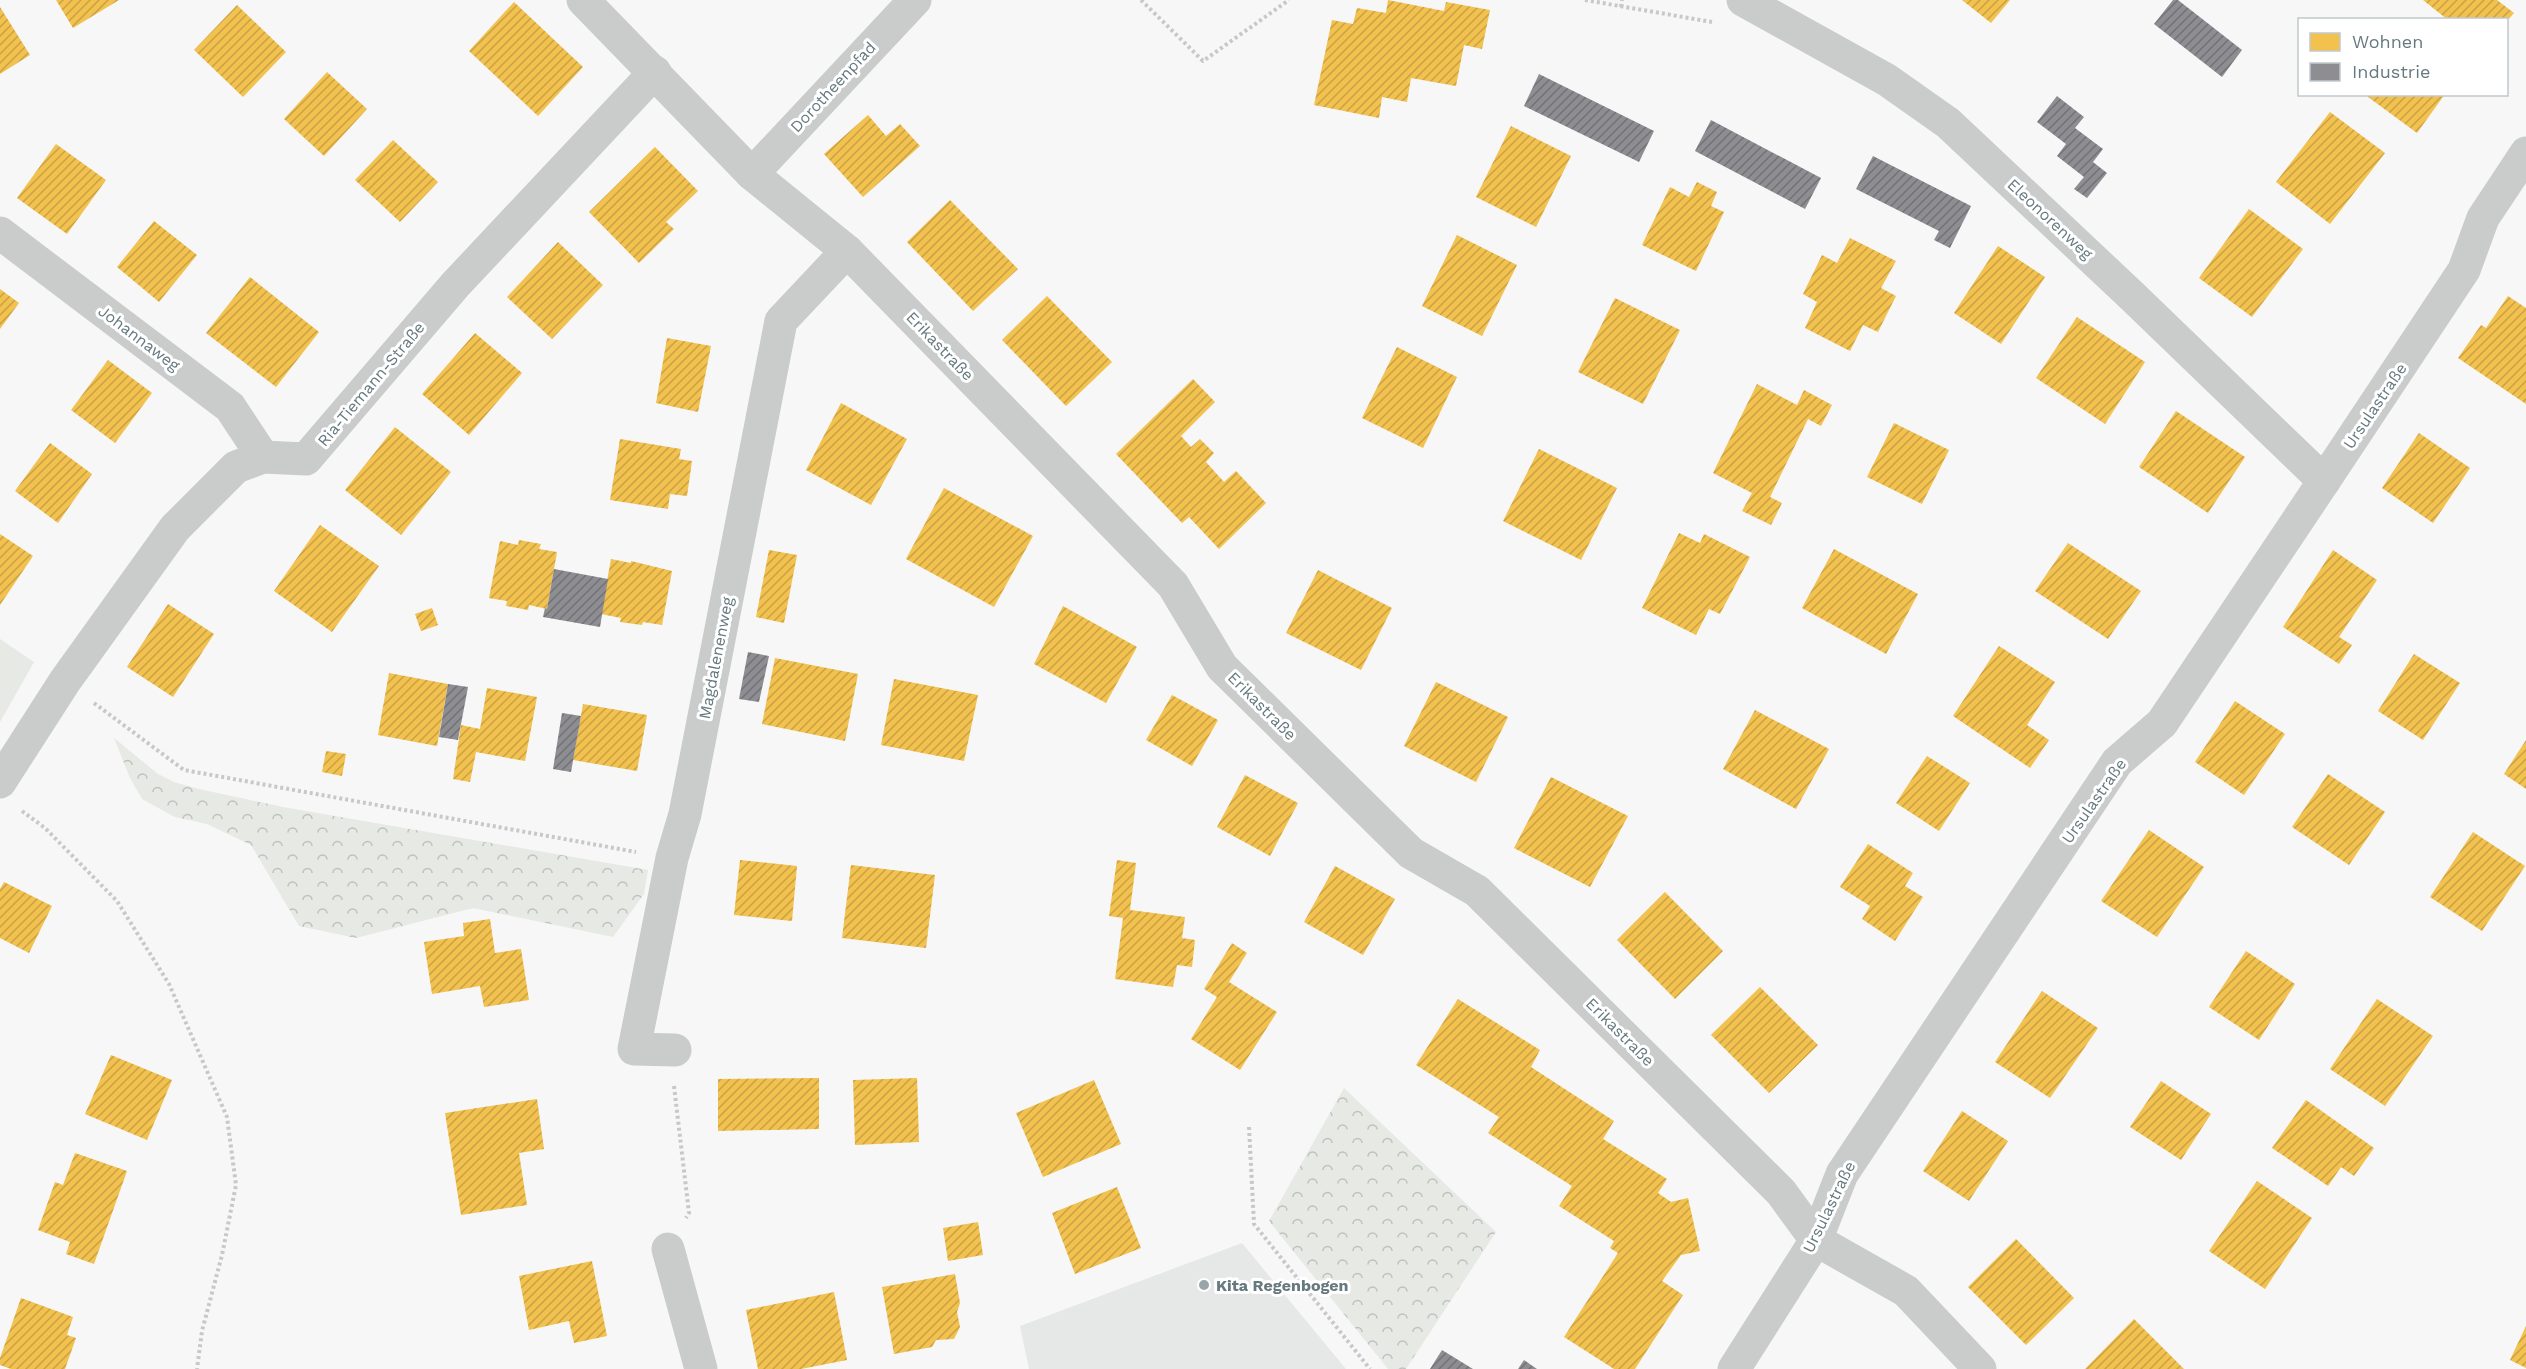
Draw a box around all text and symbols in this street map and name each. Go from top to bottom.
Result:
legend [2298,18,2508,96]
text: Wohnen [2352,31,2423,52]
street label: Dorotheenpfad [786,38,880,136]
text: Industrie [2352,61,2430,82]
street label: Eleonorenweg [2003,175,2097,264]
street label: Johannaweg [95,301,184,375]
street label: Erikastraße [902,308,978,384]
street label: Ria-Tiemann-Straße [313,318,429,450]
street label: Ursulastraße [2339,360,2411,452]
street label: Magdalenenweg [695,595,737,721]
street label: Erikastraße [1224,668,1300,744]
street label: Ursulastraße [2058,755,2130,847]
street label: Erikastraße [1582,994,1658,1070]
street label: Ursulastraße [1799,1158,1859,1256]
place label: Kita Regenbogen [1216,1276,1349,1295]
marker: Kita Regenbogen [1197,1278,1211,1292]

